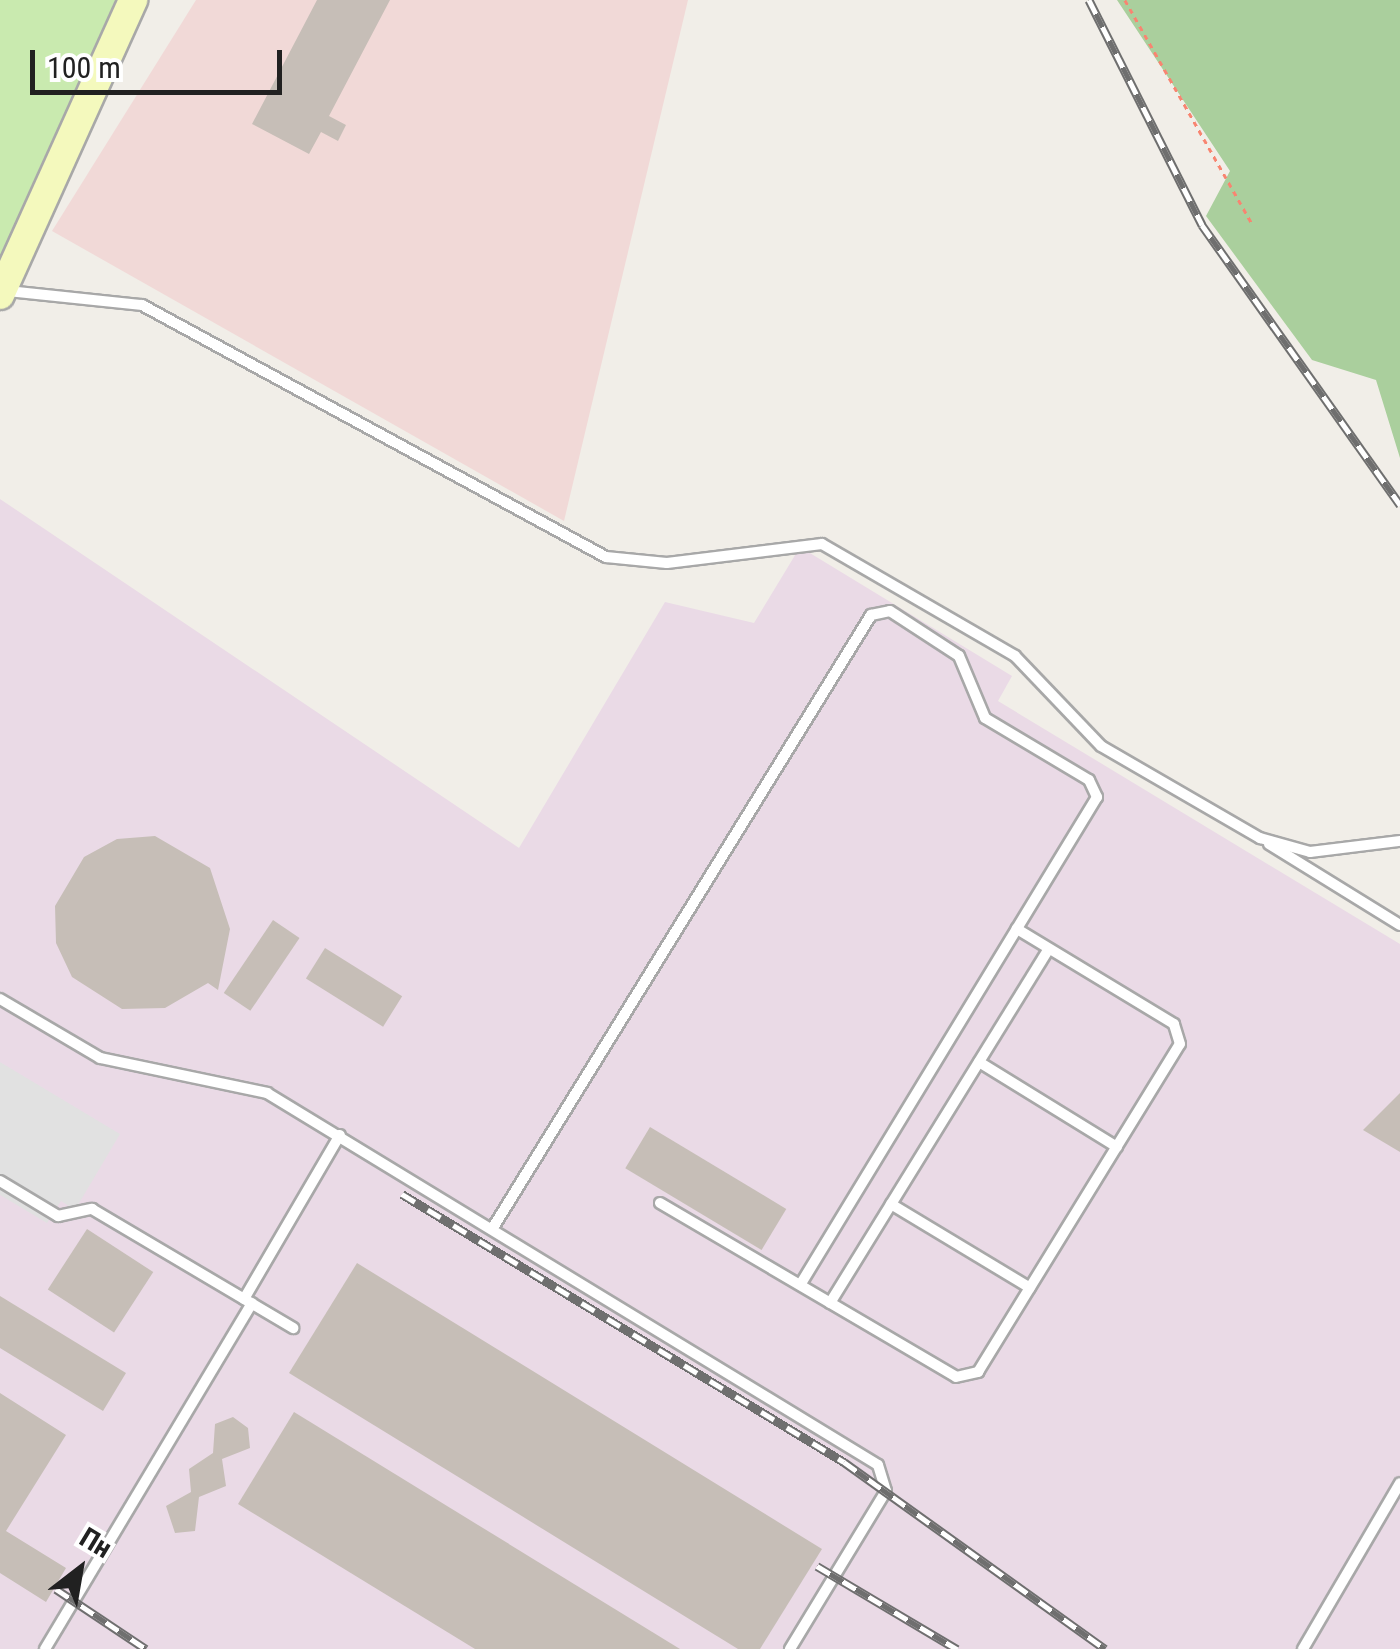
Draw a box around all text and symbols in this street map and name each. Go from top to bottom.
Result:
scale bar [35,30,288,92]
text: 100 m [47,50,121,85]
north arrow [30,1519,130,1619]
text: Пн [74,1521,118,1565]

